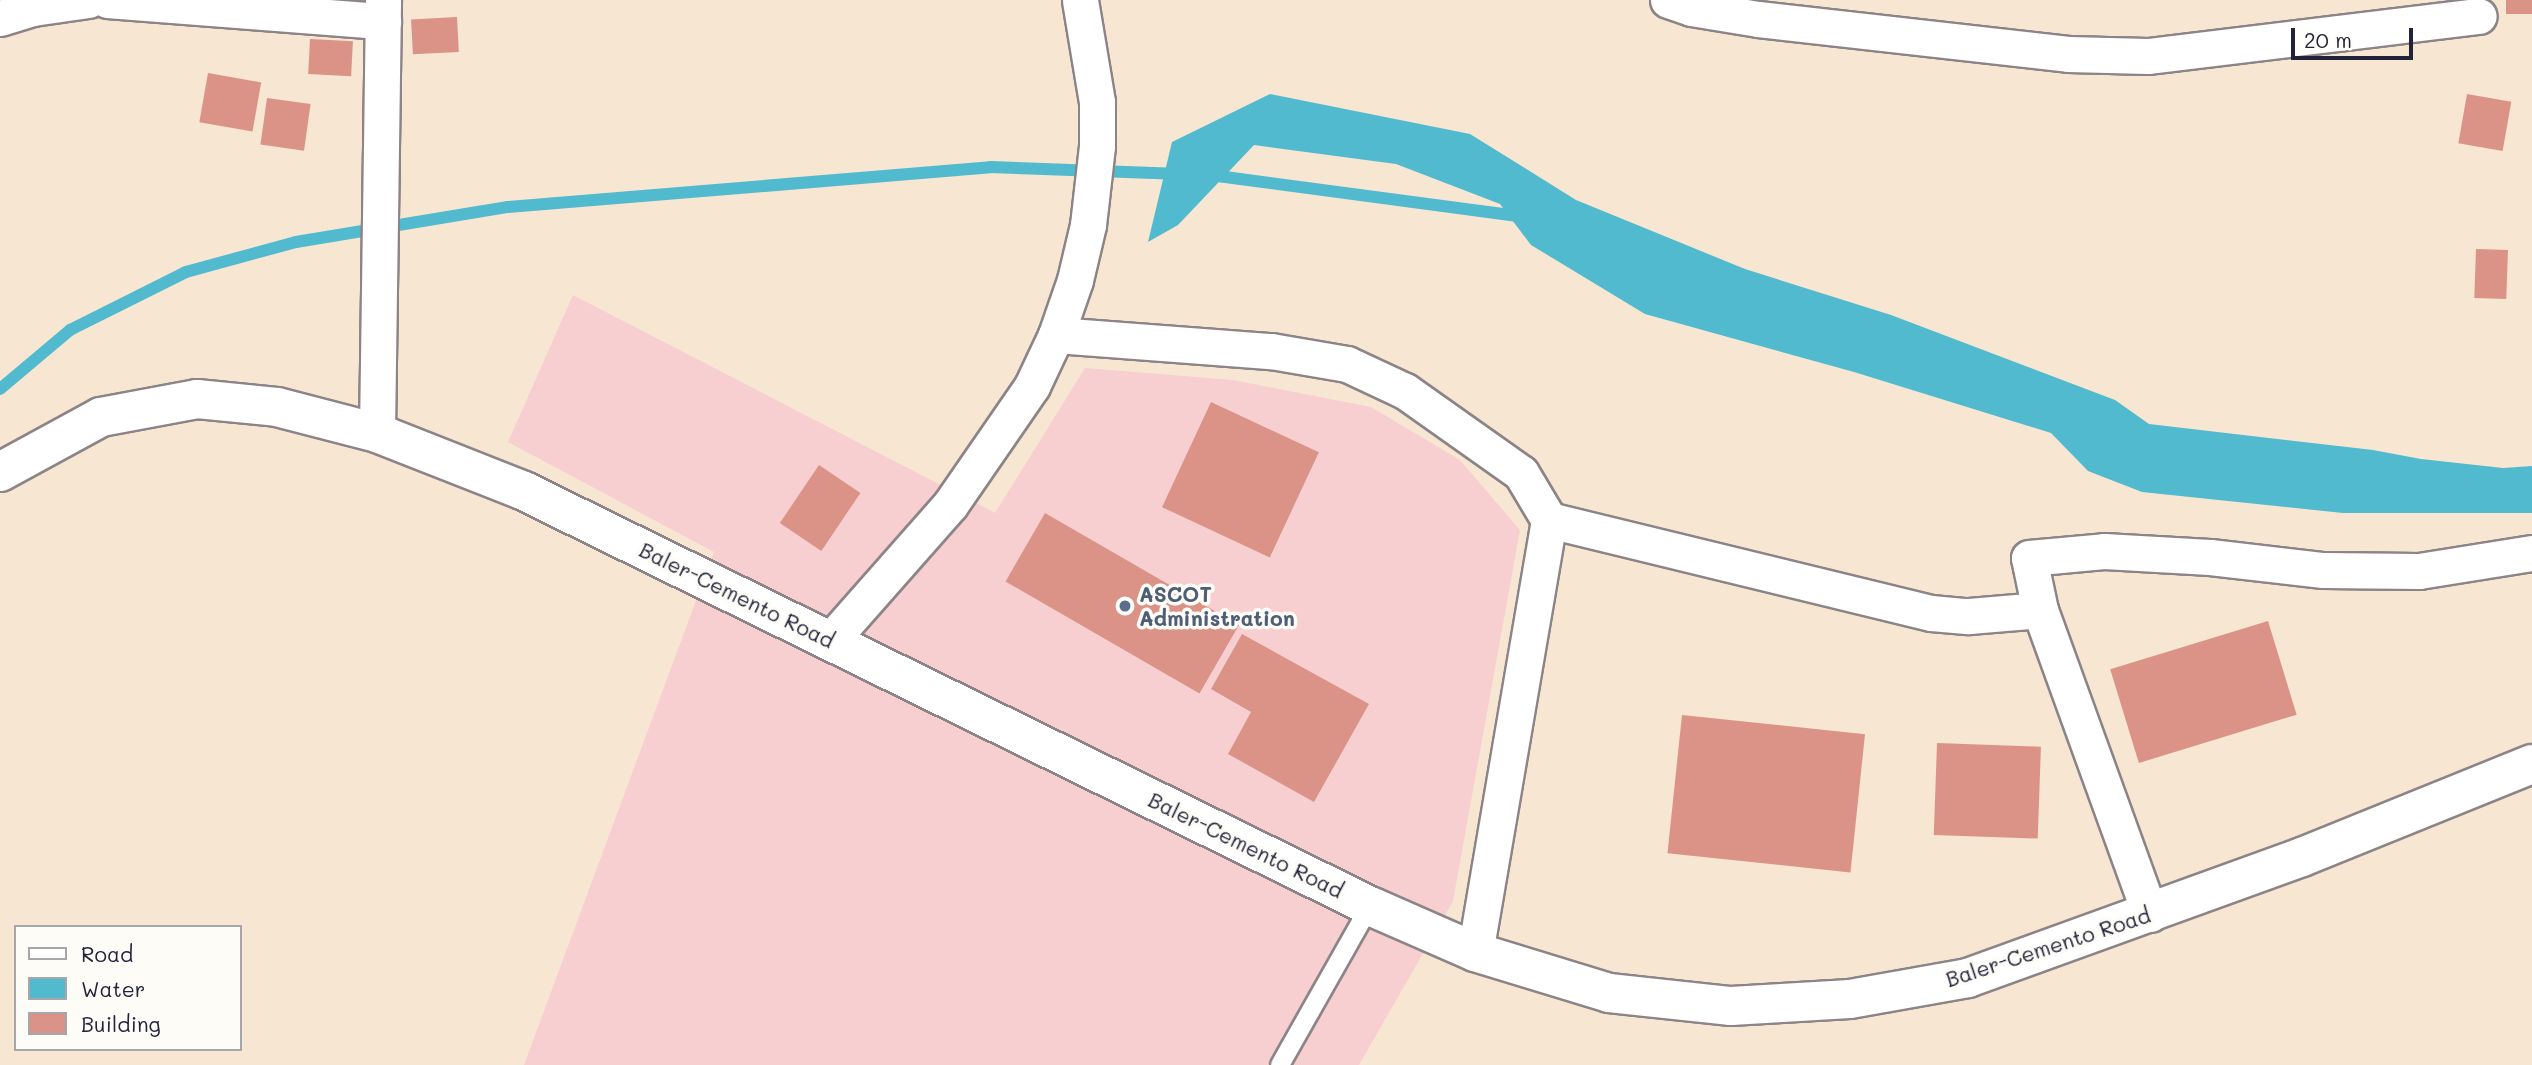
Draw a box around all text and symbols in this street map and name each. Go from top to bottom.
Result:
scale bar [2294,14,2416,58]
text: 20 m [2304,26,2352,53]
street label: Baler-Cemento Road [635,537,839,653]
place label: ASCOT Administration [1139,581,1295,631]
marker: ASCOT Administration [1117,598,1133,614]
street label: Baler-Cemento Road [1144,787,1348,903]
street label: Baler-Cemento Road [1942,902,2154,992]
legend [14,925,242,1051]
text: Road [81,940,133,967]
text: Water [81,975,145,1002]
text: Building [81,1010,161,1037]

